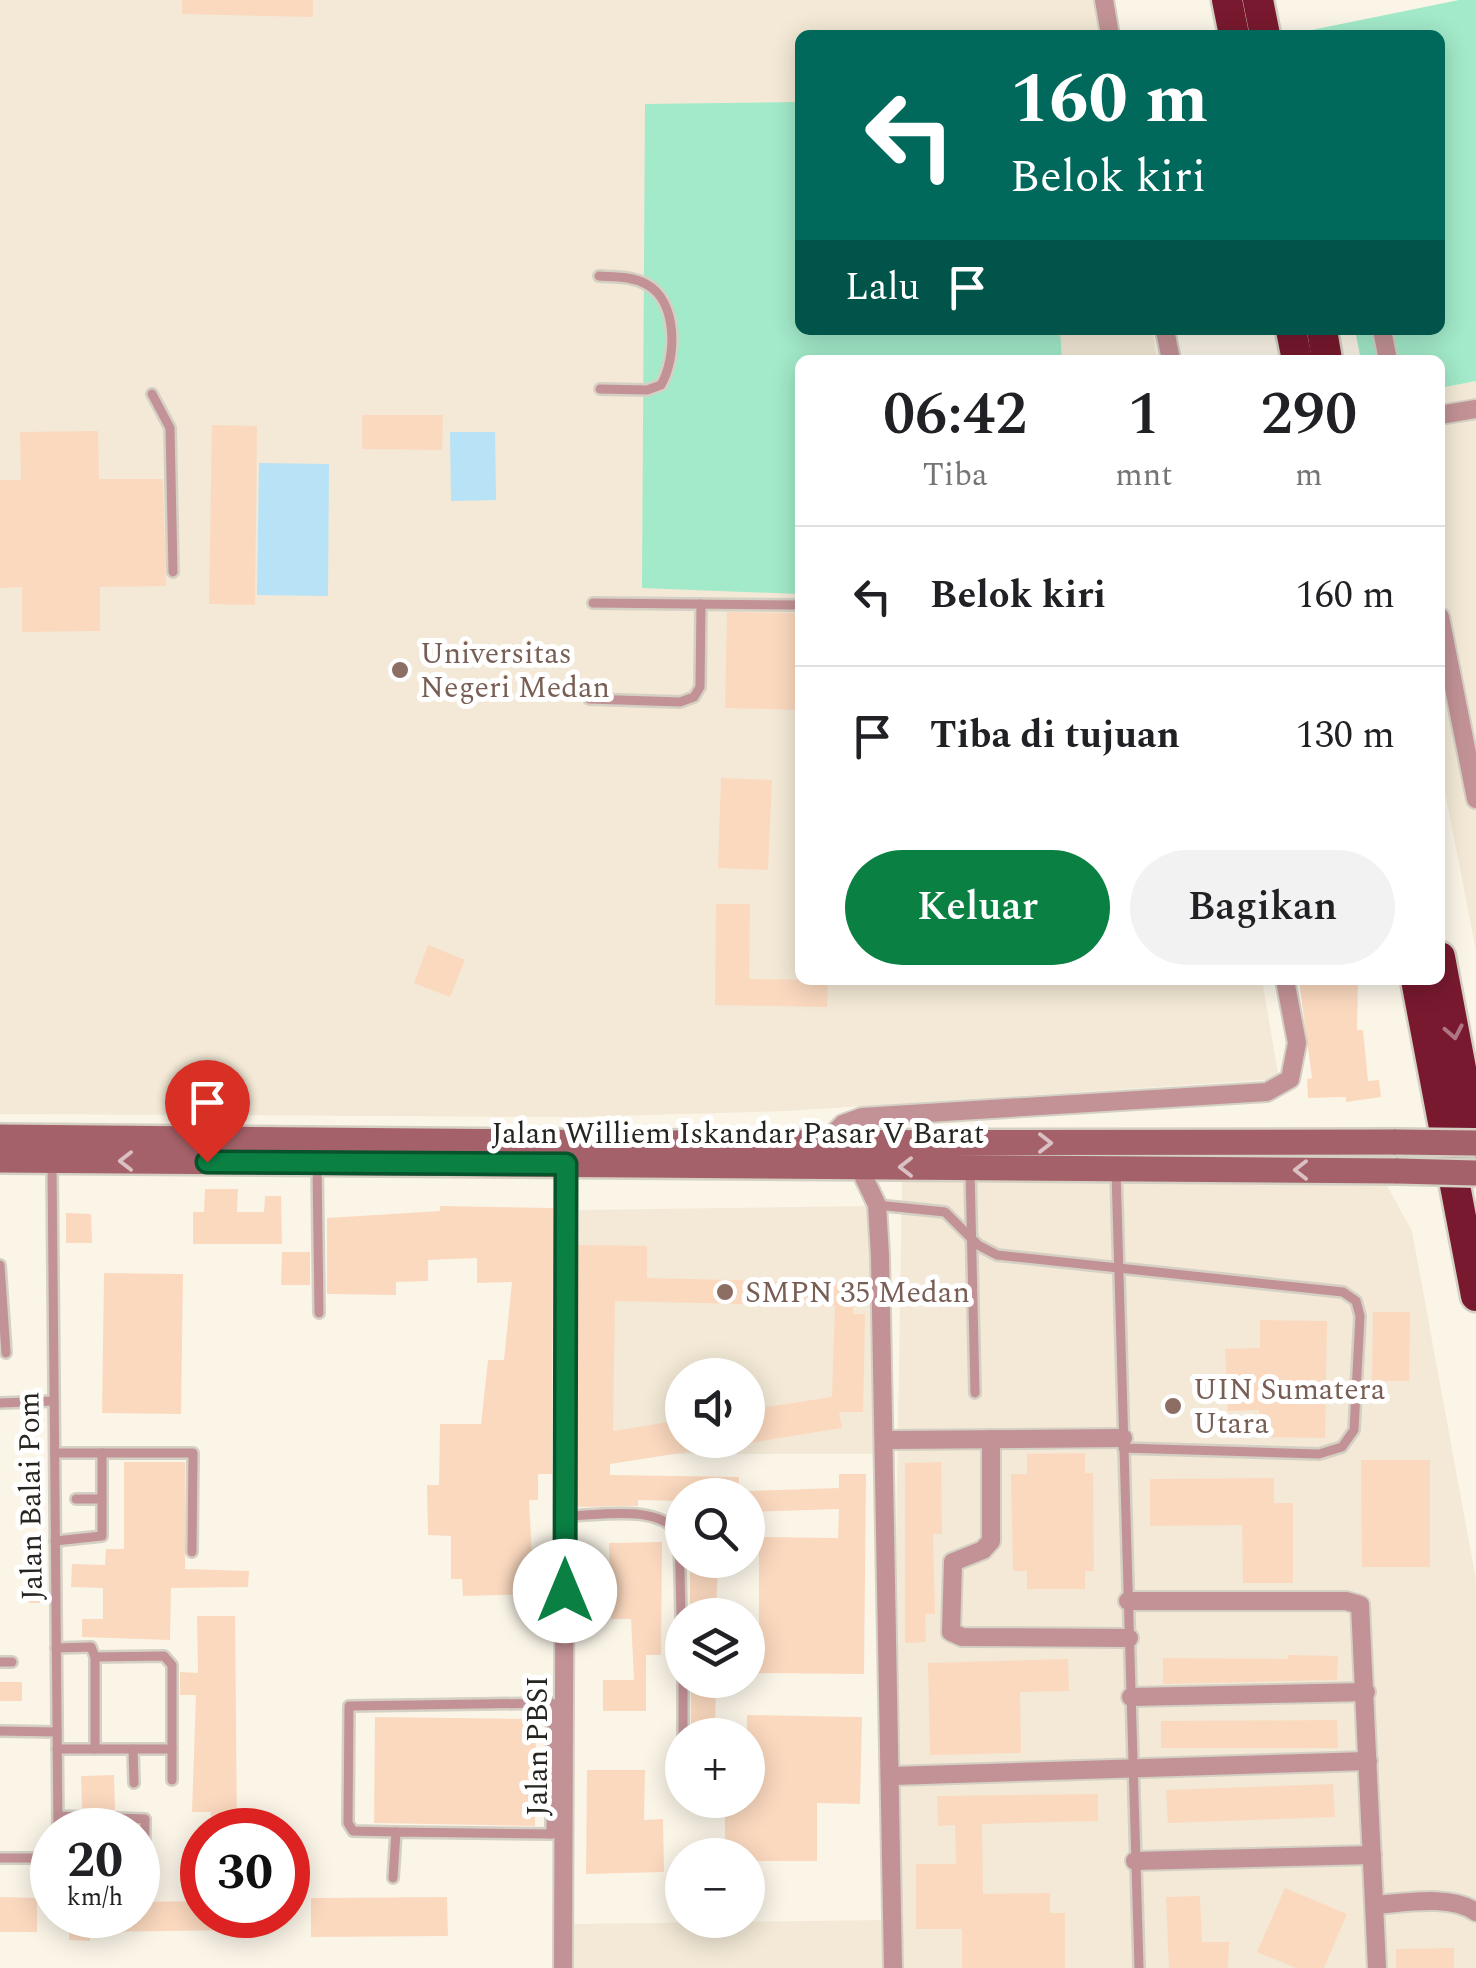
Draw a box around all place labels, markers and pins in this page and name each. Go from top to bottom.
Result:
place label: Universitas Negeri Medan [420,631,610,711]
marker: Universitas Negeri Medan [389,659,411,681]
pin [165,1060,250,1163]
place label: SMPN 35 Medan [745,1270,970,1316]
marker: SMPN 35 Medan [714,1281,736,1303]
place label: UIN Sumatera Utara [1193,1367,1386,1447]
marker: UIN Sumatera Utara [1162,1395,1184,1417]

